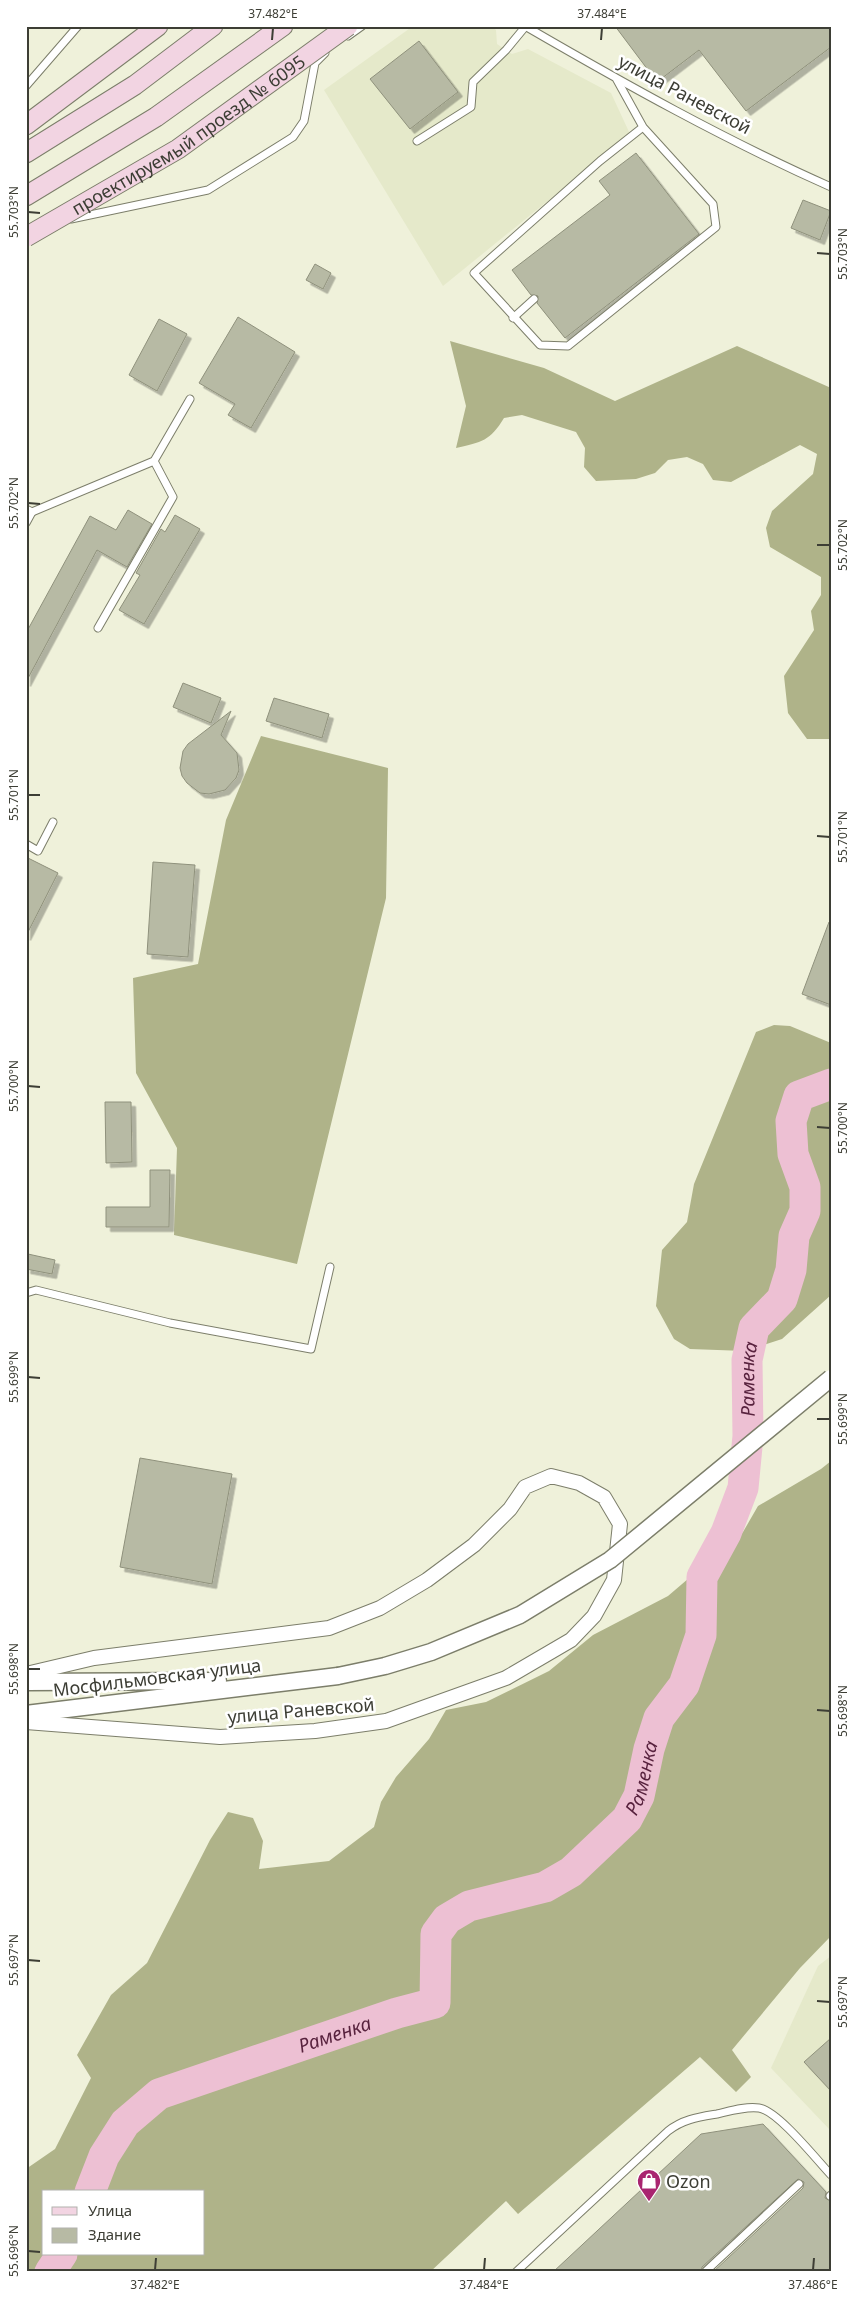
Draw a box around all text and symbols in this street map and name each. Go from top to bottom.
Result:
text: 37.482°E [248,5,298,22]
text: 37.484°E [577,5,627,22]
street label: проектируемый проезд № 6095 [67,49,310,220]
street label: улица Раневской [614,49,756,139]
text: 55.703°N [5,186,22,238]
text: 55.703°N [834,228,851,280]
text: 55.702°N [5,477,22,529]
text: 55.702°N [834,519,851,571]
text: 55.701°N [5,769,22,821]
text: 55.701°N [834,811,851,863]
text: 55.700°N [5,1060,22,1112]
text: 55.700°N [834,1102,851,1154]
water label: Раменка [734,1339,764,1417]
text: 55.699°N [5,1351,22,1403]
text: 55.699°N [834,1393,851,1445]
text: 55.698°N [5,1643,22,1695]
street label: Мосфильмовская улица [52,1652,262,1702]
text: 55.698°N [834,1685,851,1737]
street label: улица Раневской [227,1692,375,1728]
water label: Раменка [619,1737,664,1819]
text: 55.697°N [5,1934,22,1986]
text: 55.697°N [834,1976,851,2028]
water label: Раменка [295,2010,375,2059]
shop icon: Ozon [636,2168,662,2202]
place label: Ozon [666,2169,711,2193]
legend [42,2190,205,2256]
text: Улица [88,2200,132,2220]
text: Здание [88,2224,141,2244]
text: 55.696°N [5,2225,22,2277]
text: 37.482°E [130,2276,180,2293]
text: 37.484°E [459,2276,509,2293]
text: 37.486°E [788,2276,838,2293]

